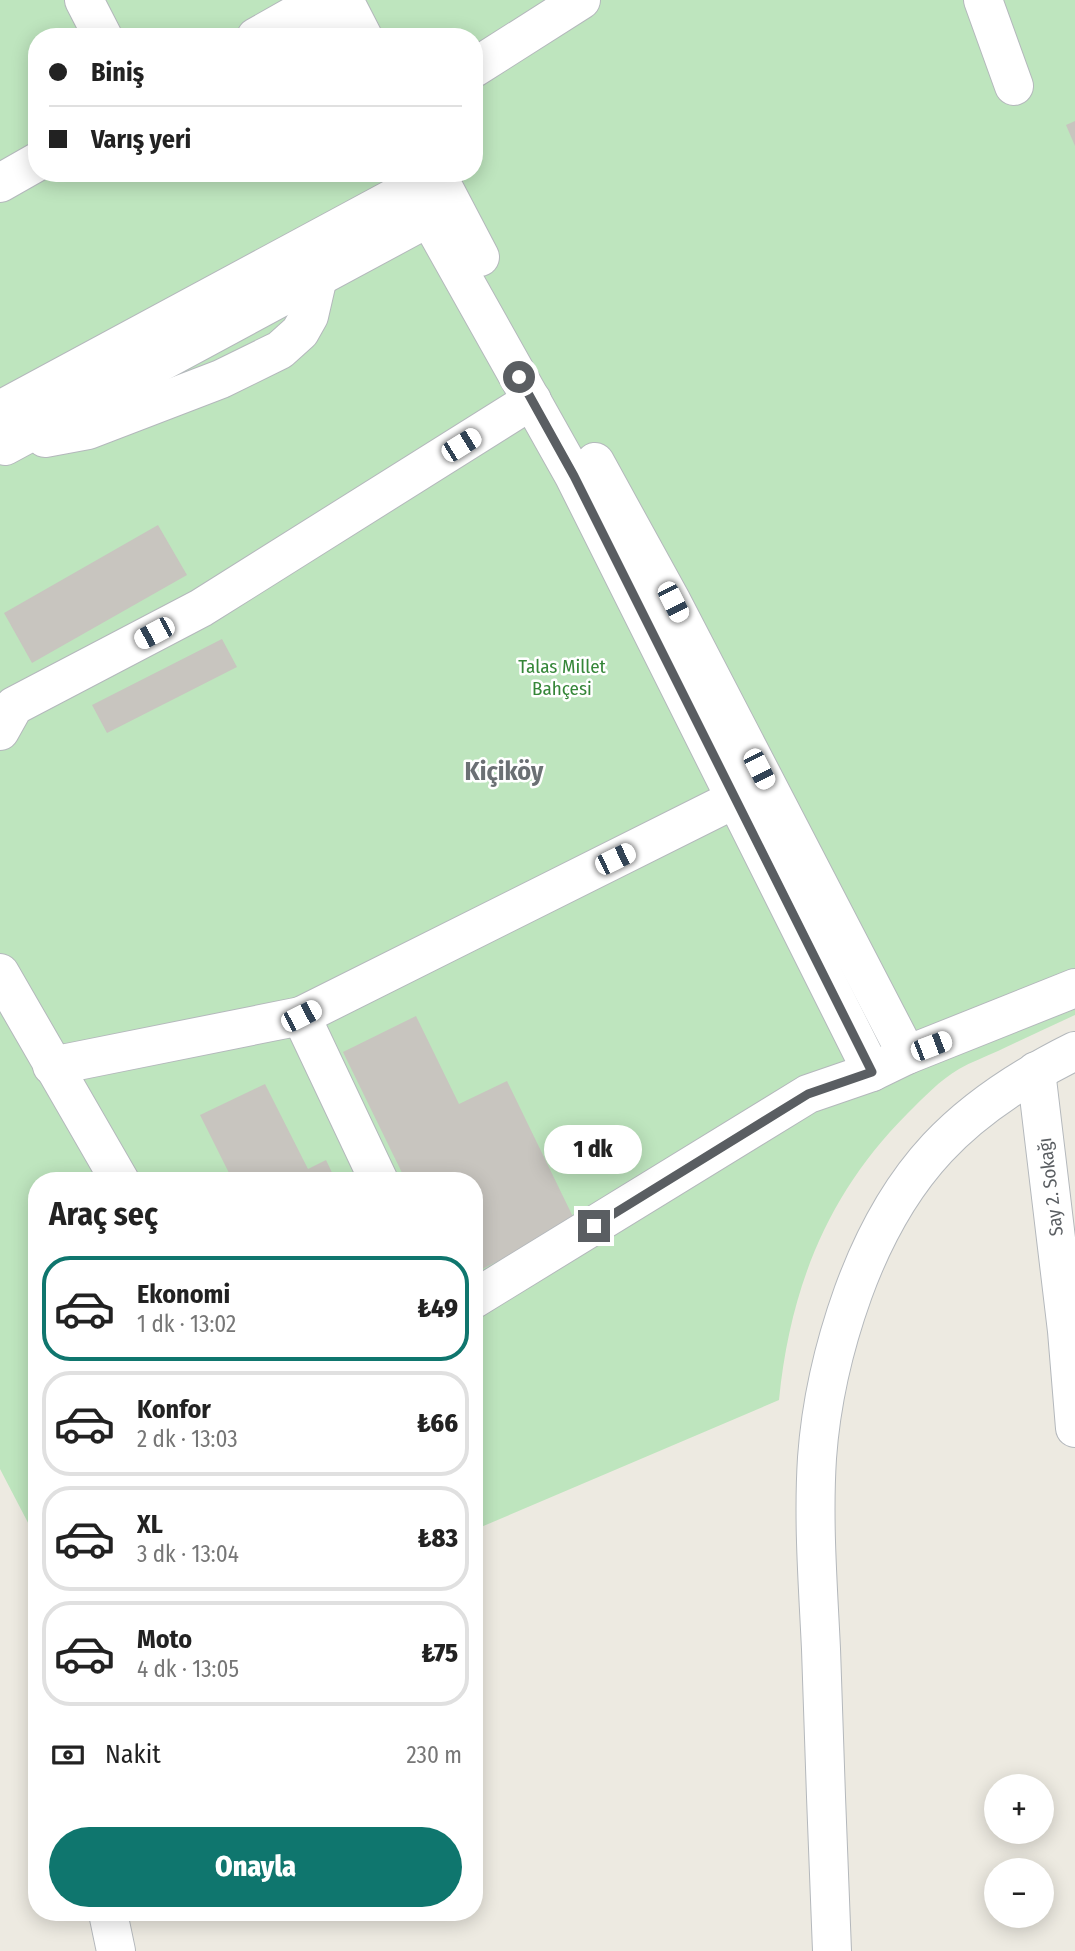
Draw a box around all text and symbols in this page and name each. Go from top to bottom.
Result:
text: Biniş [91,57,144,88]
text: Varış yeri [91,124,191,155]
route start [503,361,535,393]
car [438,425,485,465]
car [655,579,692,625]
car [131,614,178,652]
park label: Talas Millet Bahçesi [518,655,607,700]
car [741,746,778,792]
district label: Kiçiköy [465,756,544,787]
car [592,840,639,878]
car [278,997,325,1035]
car [908,1029,955,1063]
callout: 1 dk [545,1124,643,1174]
text: 1 dk [573,1135,613,1163]
street label: Say 2. Sokağı [1033,1136,1068,1238]
text: Araç seç [49,1195,158,1233]
route end [578,1210,610,1242]
icon: car [53,1277,116,1340]
text: Ekonomi [137,1279,230,1310]
text: ₺49 [417,1293,458,1324]
text: 1 dk · 13:02 [137,1310,236,1338]
icon: car [53,1392,116,1455]
text: Konfor [137,1394,211,1425]
text: ₺66 [417,1408,458,1439]
text: 2 dk · 13:03 [137,1425,238,1453]
icon: car [53,1507,116,1570]
text: XL [137,1509,163,1540]
text: ₺83 [417,1523,458,1554]
text: 3 dk · 13:04 [137,1540,239,1568]
icon: car [53,1622,116,1685]
text: Moto [137,1624,192,1655]
text: ₺75 [421,1638,458,1669]
text: 4 dk · 13:05 [137,1655,239,1683]
icon: cash [49,1736,87,1774]
text: Nakit [105,1739,161,1770]
text: 230 m [406,1741,462,1769]
map controls [984,1774,1054,1928]
button: + [984,1774,1054,1844]
button: Onayla [49,1827,462,1907]
button: − [984,1858,1054,1928]

